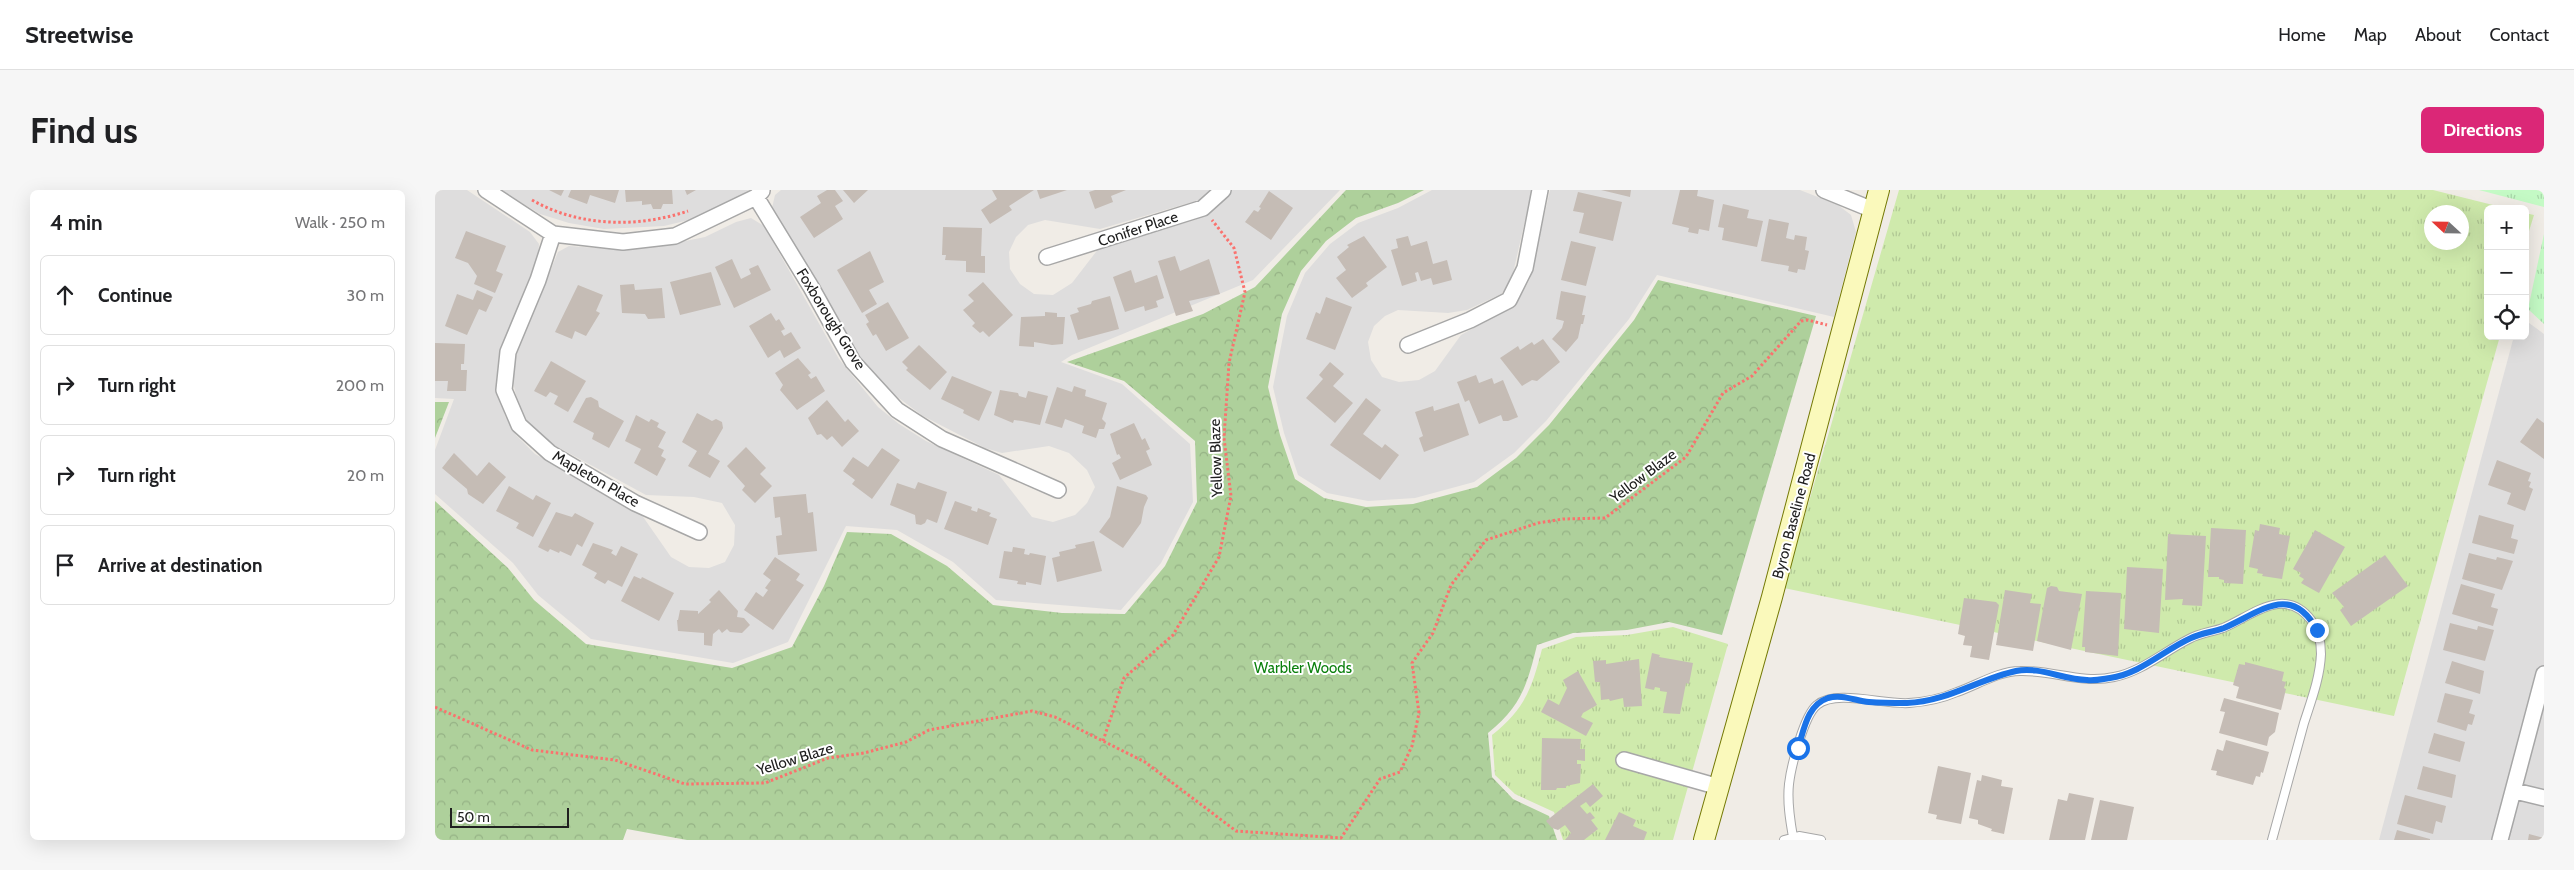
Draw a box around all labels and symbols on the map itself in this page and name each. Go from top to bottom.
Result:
north arrow [2424,205,2469,250]
street label: Conifer Place [1096,208,1181,250]
street label: Foxborough Grove [793,265,870,373]
street label: Yellow Blaze [1206,418,1226,499]
street label: Yellow Blaze [1605,445,1680,507]
street label: Mapleton Place [549,447,643,511]
street label: Byron Baseline Road [1769,451,1819,581]
route end [2306,619,2329,642]
park label: Warbler Woods [1254,659,1352,677]
route start [1787,737,1810,760]
street label: Yellow Blaze [754,739,835,779]
scale bar [450,805,569,828]

